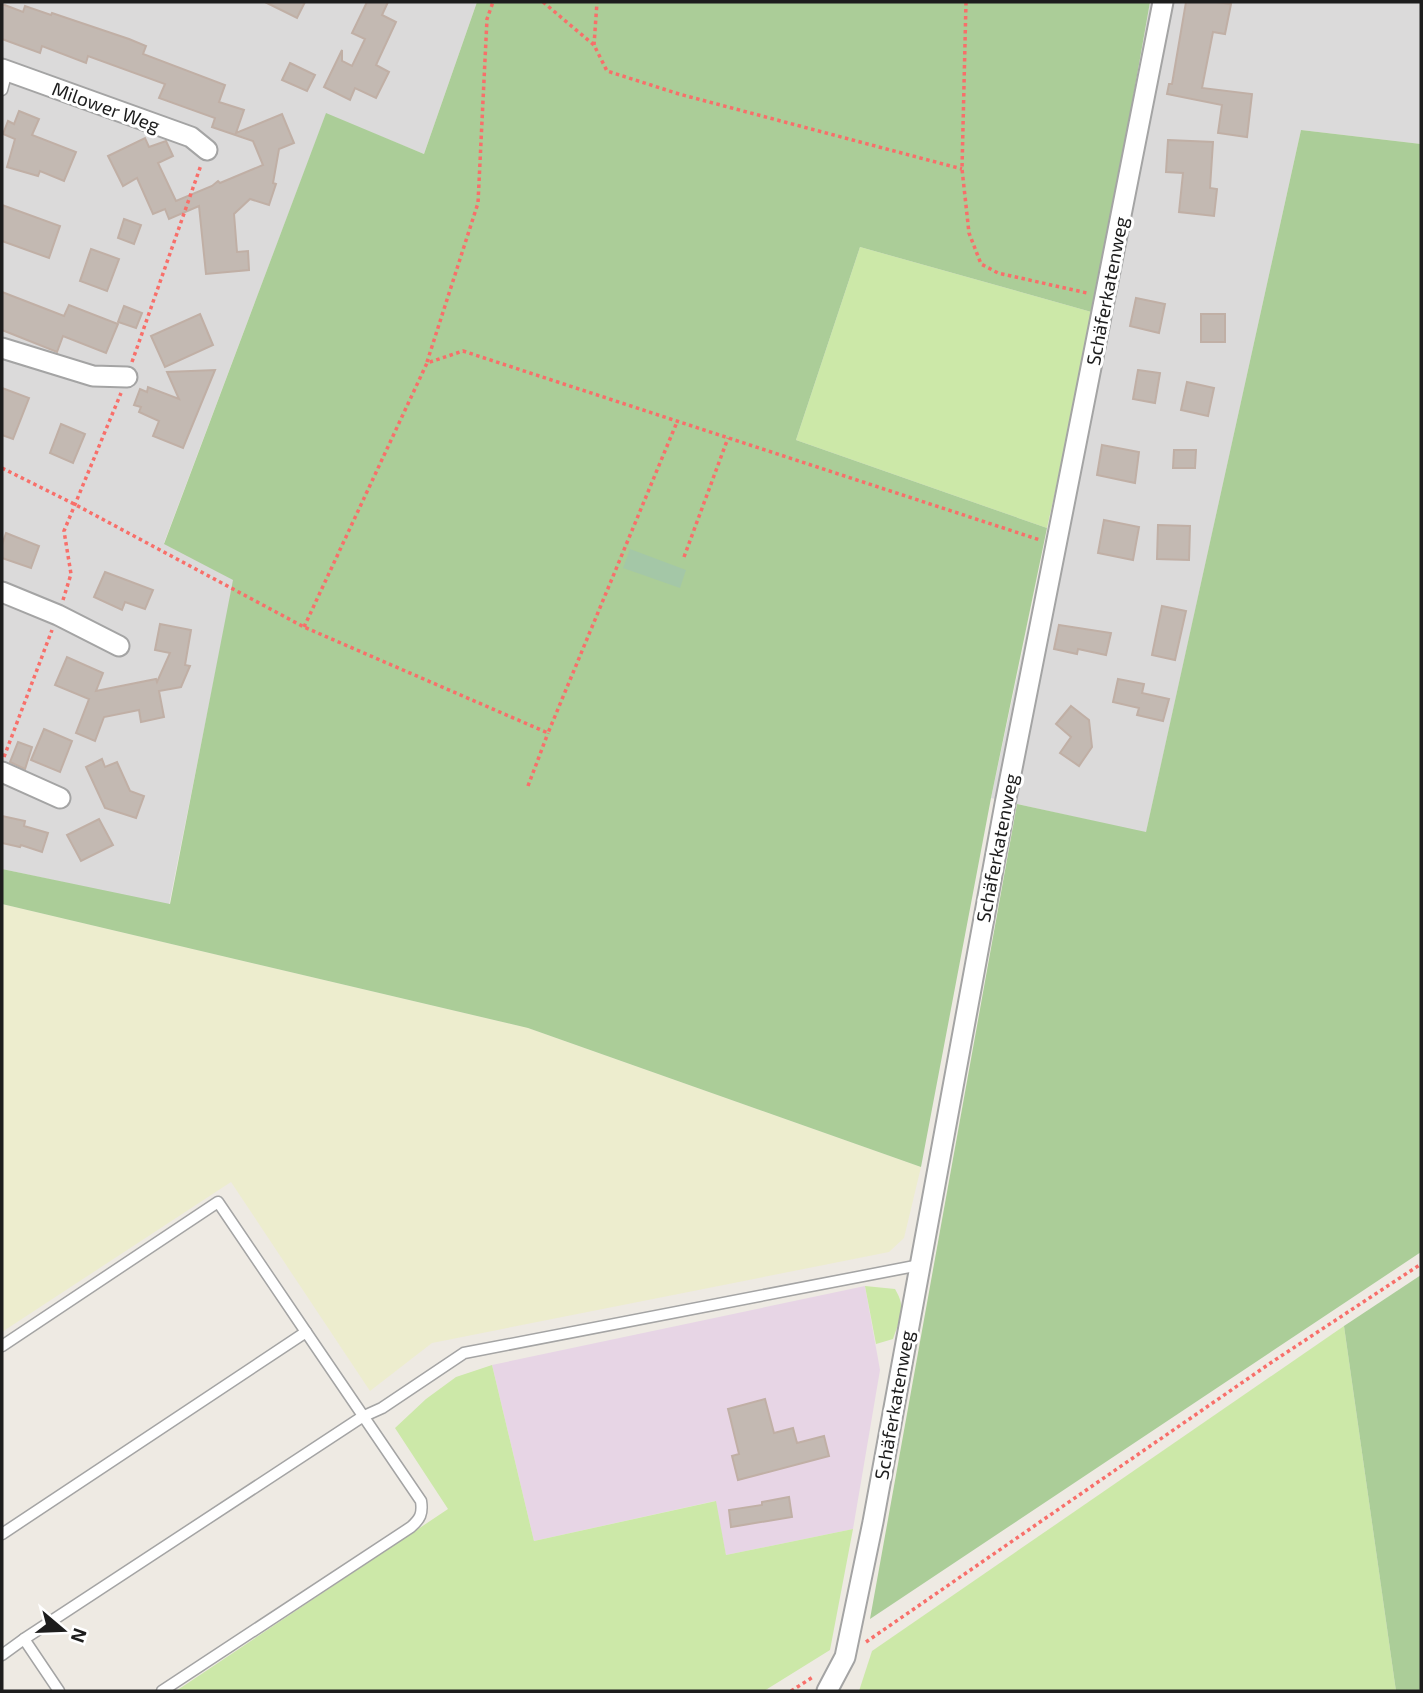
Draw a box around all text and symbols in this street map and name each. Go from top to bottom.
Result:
street label: Milower Weg [49,76,164,137]
street label: Schäferkatenweg [1081,214,1132,367]
street label: Schäferkatenweg [971,771,1022,924]
street label: Schäferkatenweg [869,1328,918,1481]
north arrow [28,1595,98,1665]
text: N [66,1625,93,1646]

